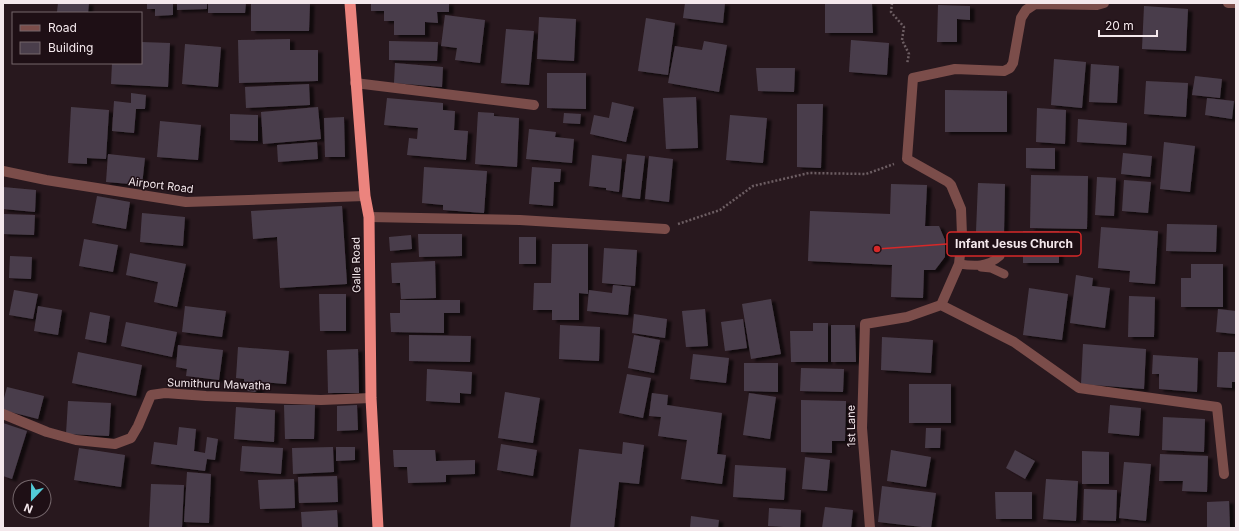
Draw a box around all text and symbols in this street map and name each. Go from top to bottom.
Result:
legend [12,12,142,64]
scale bar [1099,12,1157,38]
text: 20 m [1105,18,1134,33]
text: Road [48,20,77,35]
text: Building [48,40,93,55]
street label: Airport Road [128,174,194,196]
callout: Infant Jesus Church [947,232,1081,256]
text: Infant Jesus Church [955,236,1073,251]
street label: Galle Road [349,237,363,293]
street label: Sumithuru Mawatha [167,375,271,393]
street label: 1st Lane [844,405,858,447]
north arrow [12,479,52,519]
text: N [22,500,35,516]

